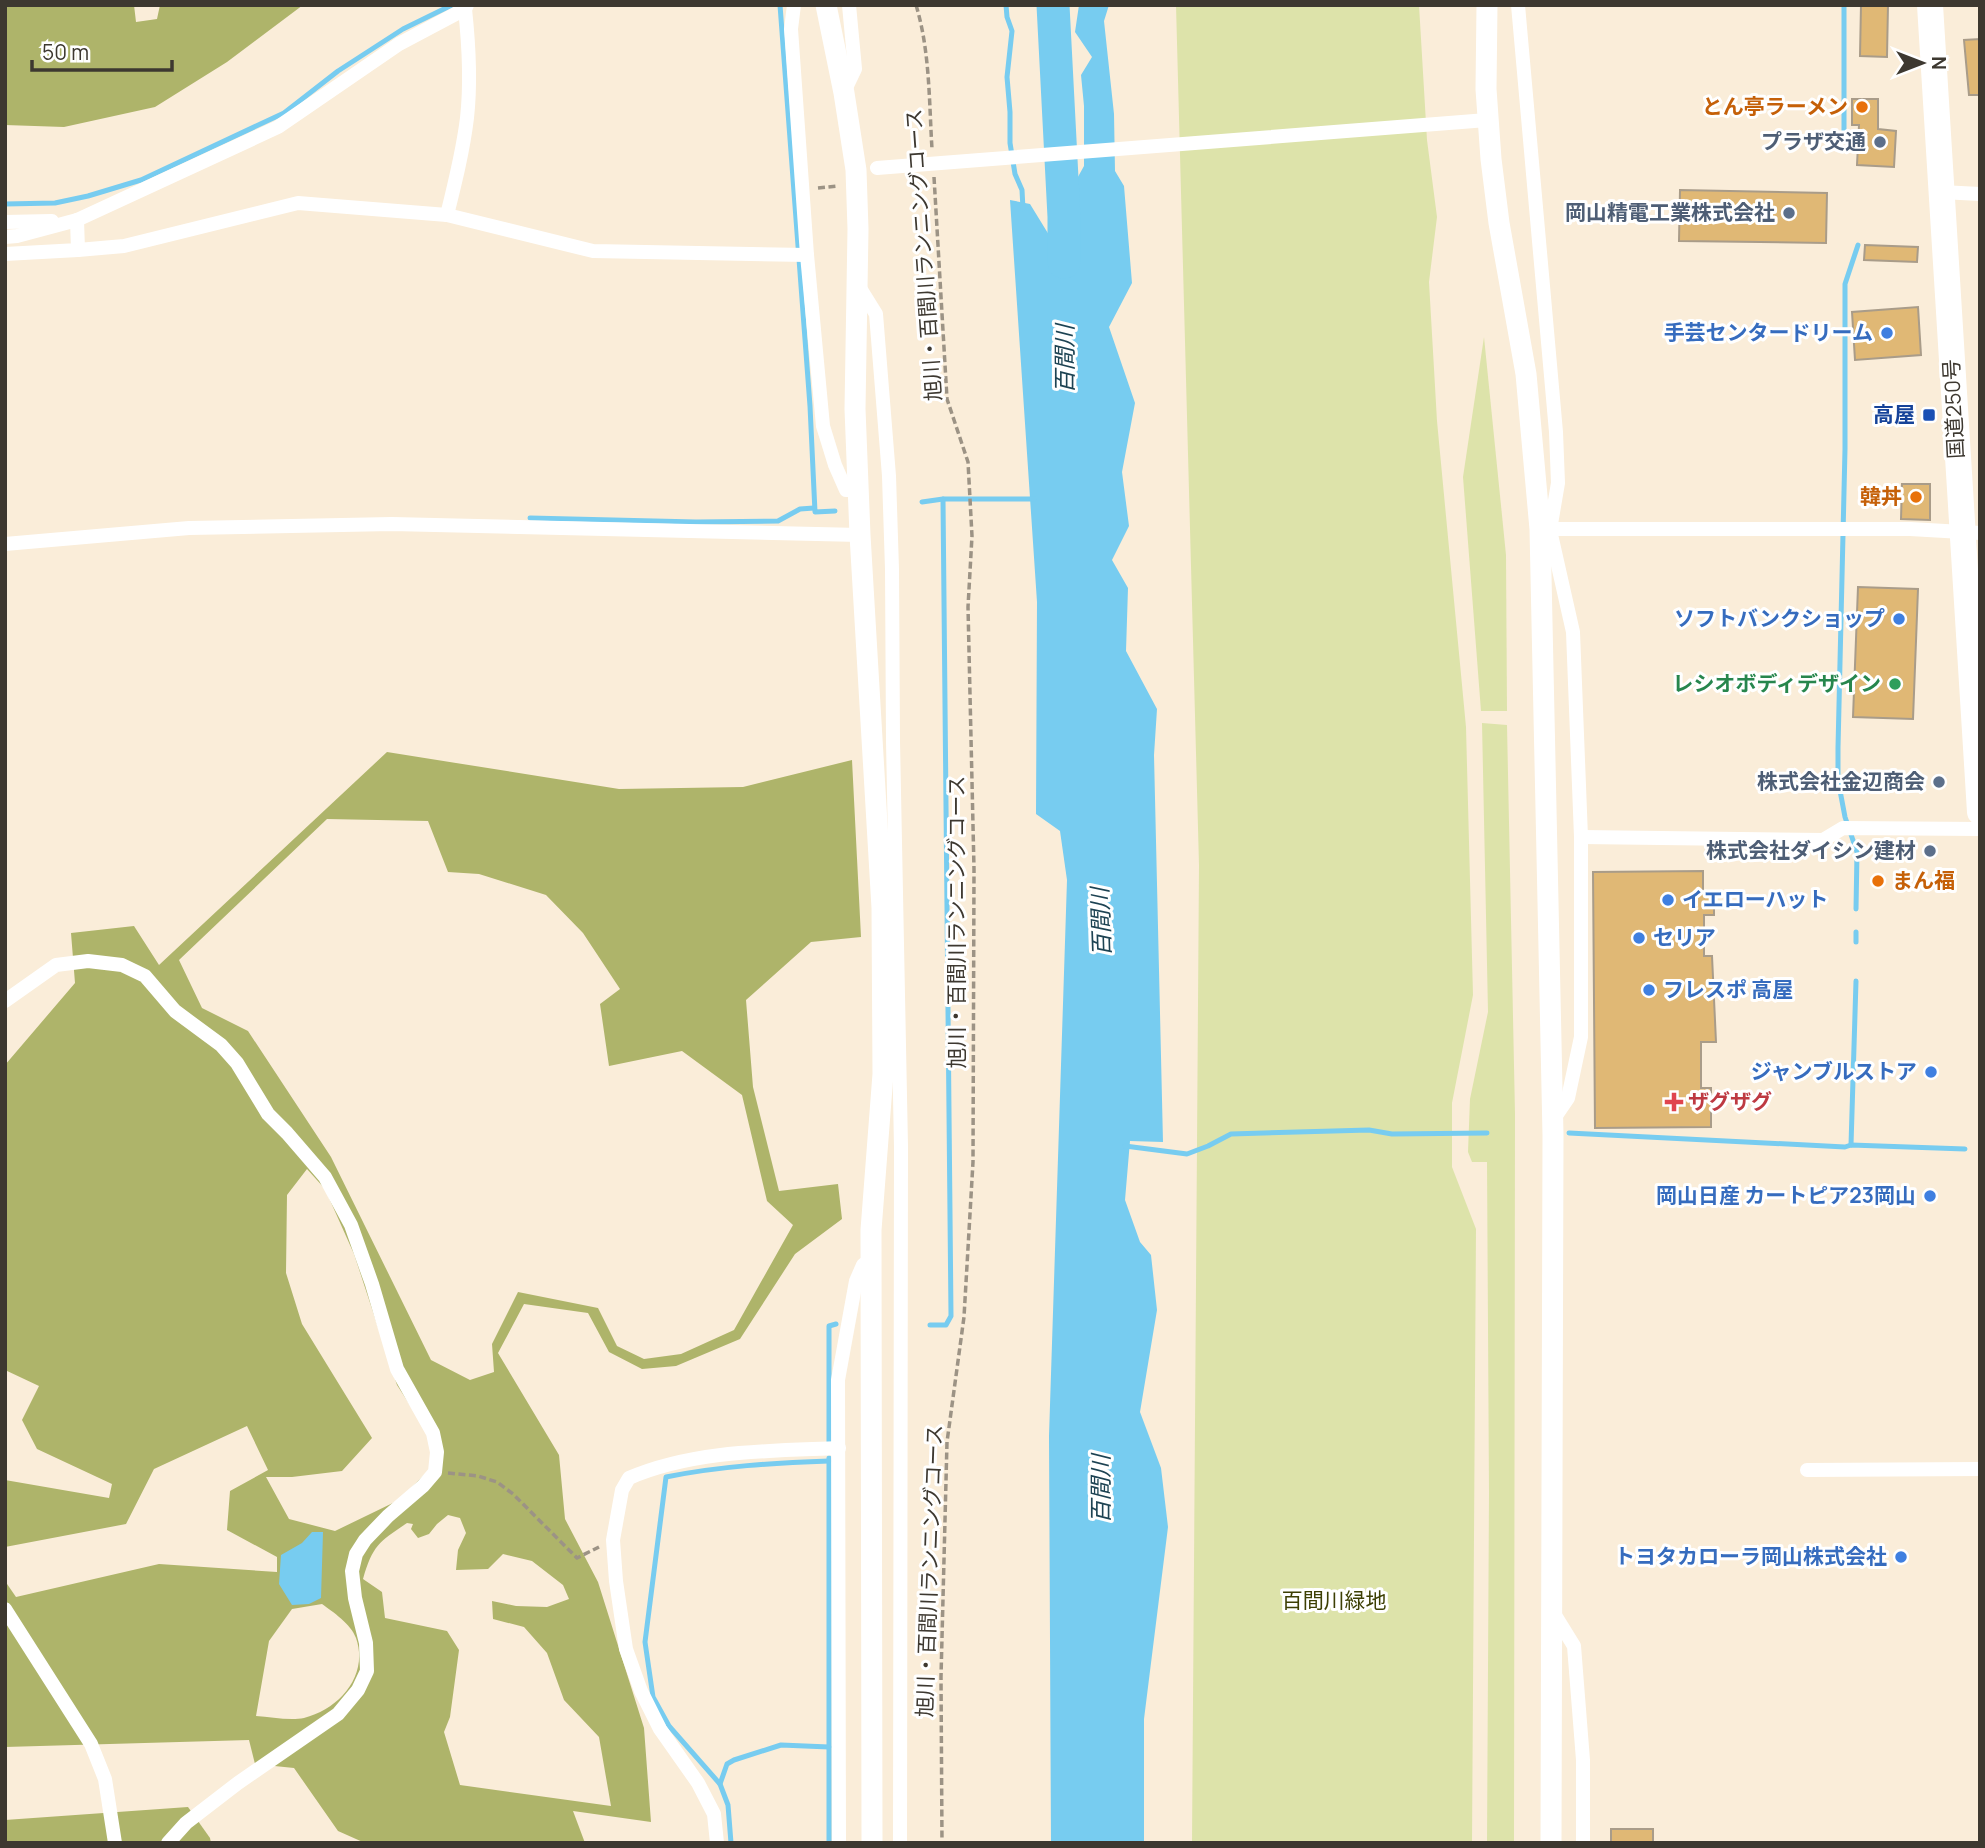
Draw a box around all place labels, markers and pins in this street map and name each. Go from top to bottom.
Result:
place label: とん亭ラーメン [1702,92,1848,120]
marker: とん亭ラーメン [1854,99,1870,115]
place label: プラザ交通 [1761,127,1866,155]
marker: プラザ交通 [1872,134,1888,150]
place label: 岡山精電工業株式会社 [1565,198,1775,226]
marker: 岡山精電工業株式会社 [1781,205,1797,221]
place label: 手芸センタードリーム [1664,318,1873,346]
marker: 手芸センタードリーム [1879,325,1895,341]
place label: 高屋 [1873,400,1915,428]
marker: 高屋 [1921,407,1937,423]
place label: 韓丼 [1860,482,1902,510]
marker: 韓丼 [1908,489,1924,505]
place label: ソフトバンクショップ [1674,604,1885,632]
marker: ソフトバンクショップ [1891,611,1907,627]
place label: レシオボディデザイン [1672,669,1881,697]
marker: レシオボディデザイン [1887,676,1903,692]
place label: 株式会社金辺商会 [1757,767,1925,795]
marker: 株式会社金辺商会 [1931,774,1947,790]
place label: 株式会社ダイシン建材 [1706,836,1916,864]
marker: 株式会社ダイシン建材 [1922,843,1938,859]
place label: まん福 [1892,866,1955,894]
marker: まん福 [1870,873,1886,889]
place label: イエローハット [1682,885,1828,913]
marker: イエローハット [1660,892,1676,908]
place label: セリア [1653,923,1716,951]
marker: セリア [1631,930,1647,946]
place label: フレスポ 高屋 [1663,975,1793,1003]
marker: フレスポ 高屋 [1641,982,1657,998]
place label: ジャンブルストア [1751,1057,1917,1085]
marker: ジャンブルストア [1923,1064,1939,1080]
place label: ザグザグ [1688,1087,1772,1115]
marker: ザグザグ [1666,1094,1682,1110]
place label: 岡山日産 カートピア23岡山 [1656,1181,1916,1209]
marker: 岡山日産 カートピア23岡山 [1922,1188,1938,1204]
place label: トヨタカローラ岡山株式会社 [1614,1542,1887,1570]
marker: トヨタカローラ岡山株式会社 [1893,1549,1909,1565]

